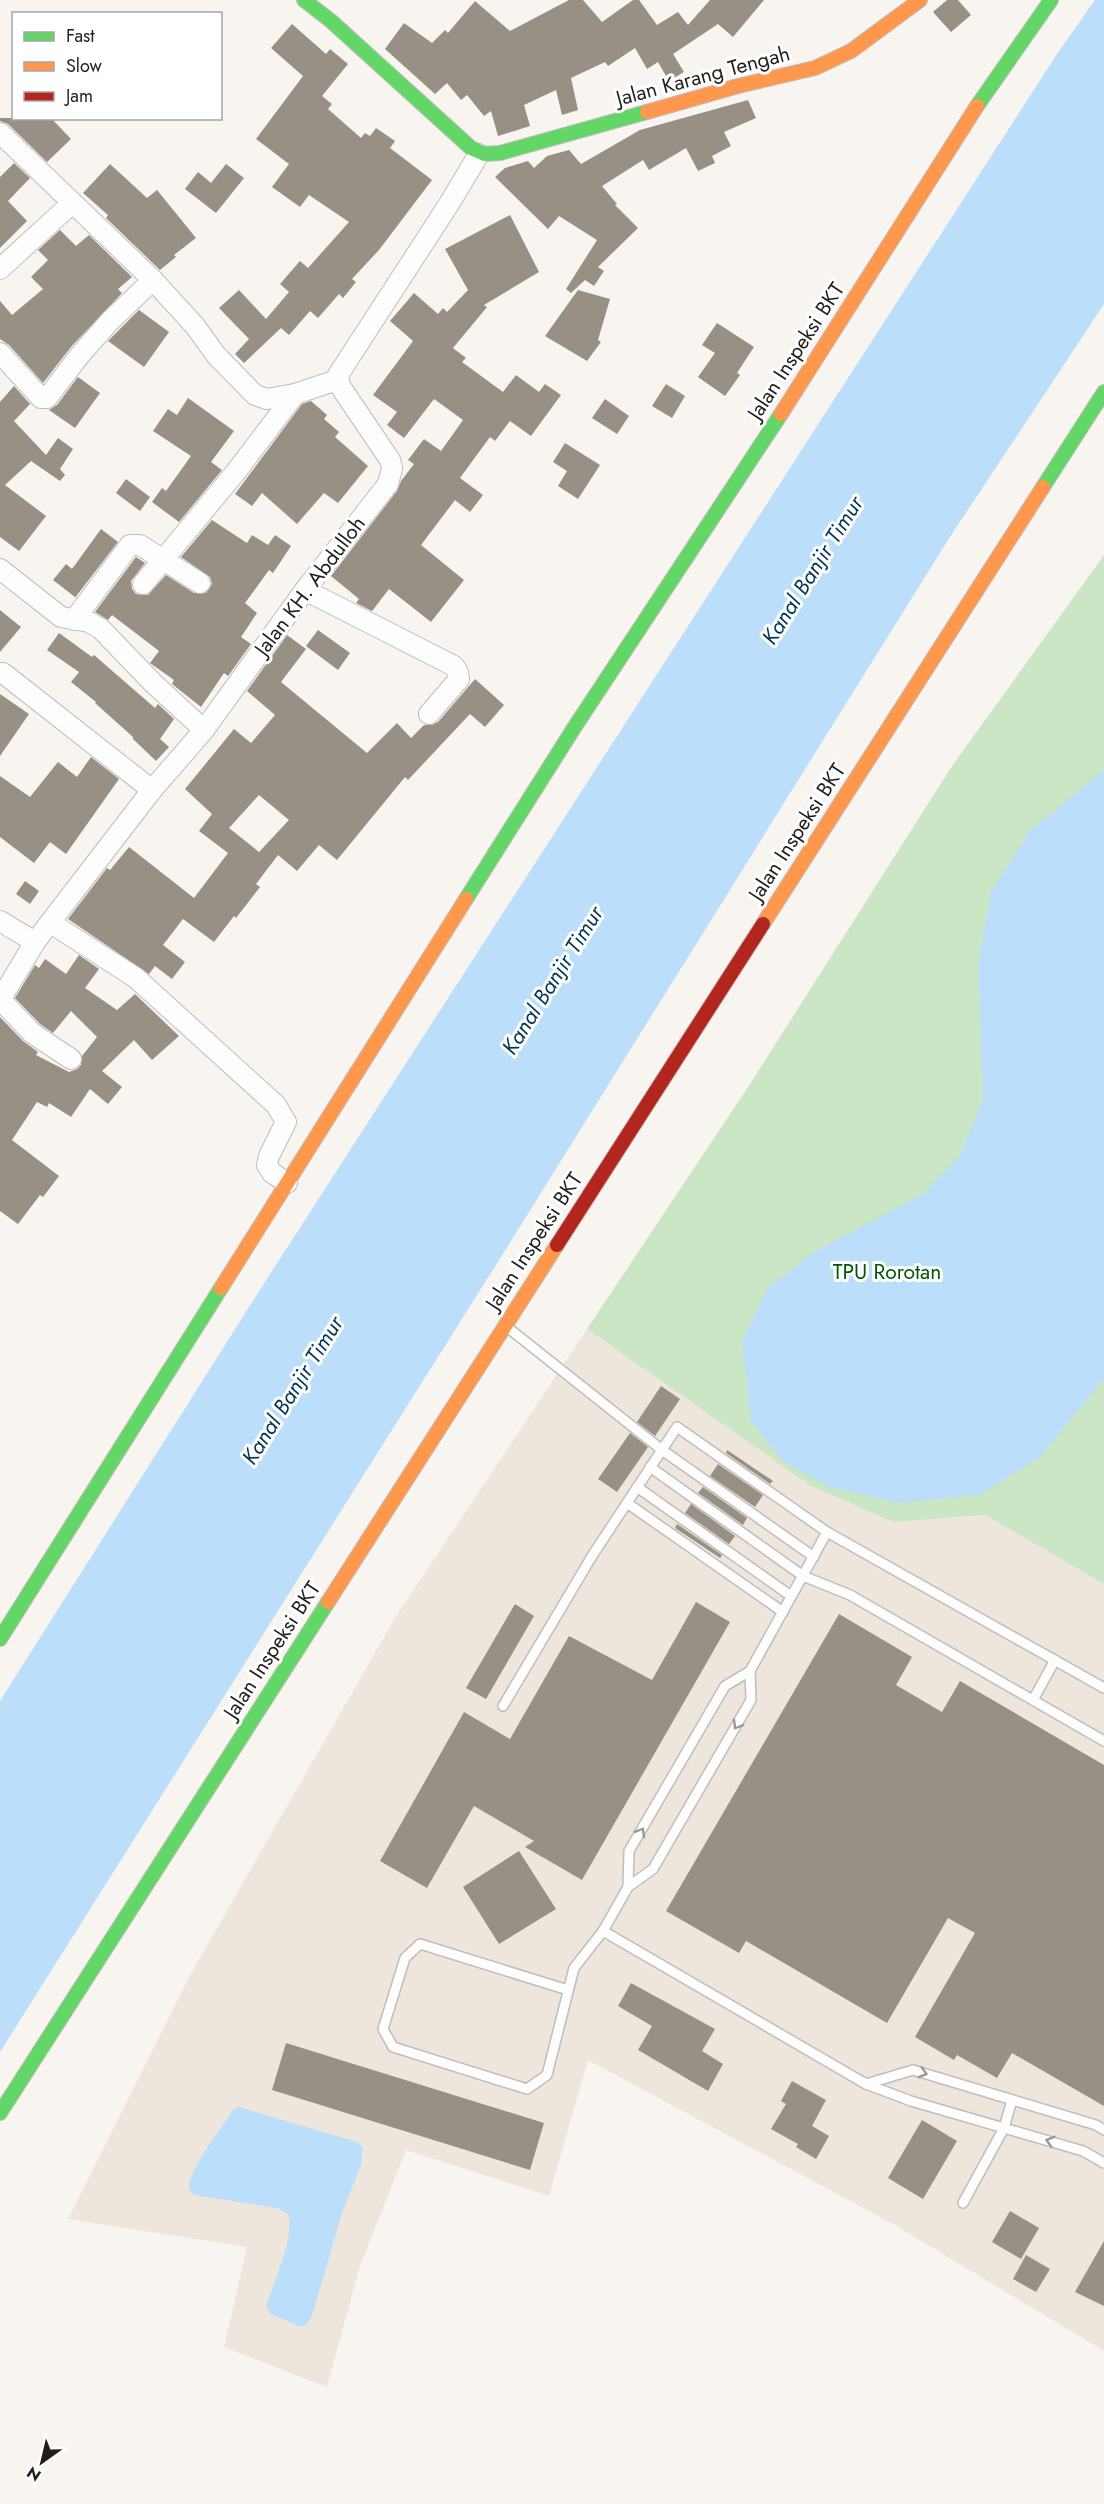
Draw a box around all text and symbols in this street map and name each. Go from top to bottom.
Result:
legend [12,12,222,120]
text: Fast [66,23,95,49]
street label: Jalan Karang Tengah [610,38,793,114]
text: Slow [66,53,103,79]
text: Jam [64,83,93,109]
street label: Jalan Inspeksi BKT [739,276,852,428]
water label: Kanal Banjir Timur [753,488,871,651]
street label: Jalan KH. Abdulloh [246,510,372,664]
street label: Jalan Inspeksi BKT [740,757,853,909]
water label: Kanal Banjir Timur [493,898,611,1061]
street label: Jalan Inspeksi BKT [477,1166,590,1318]
park label: TPU Rorotan [833,1257,941,1287]
water label: Kanal Banjir Timur [233,1308,351,1471]
street label: Jalan Inspeksi BKT [215,1575,328,1727]
one-way arrow [733,1719,744,1730]
one-way arrow [633,1828,645,1838]
one-way arrow [917,2066,928,2078]
one-way arrow [1045,2136,1056,2148]
north arrow [12,2432,72,2492]
text: N [22,2461,46,2487]

